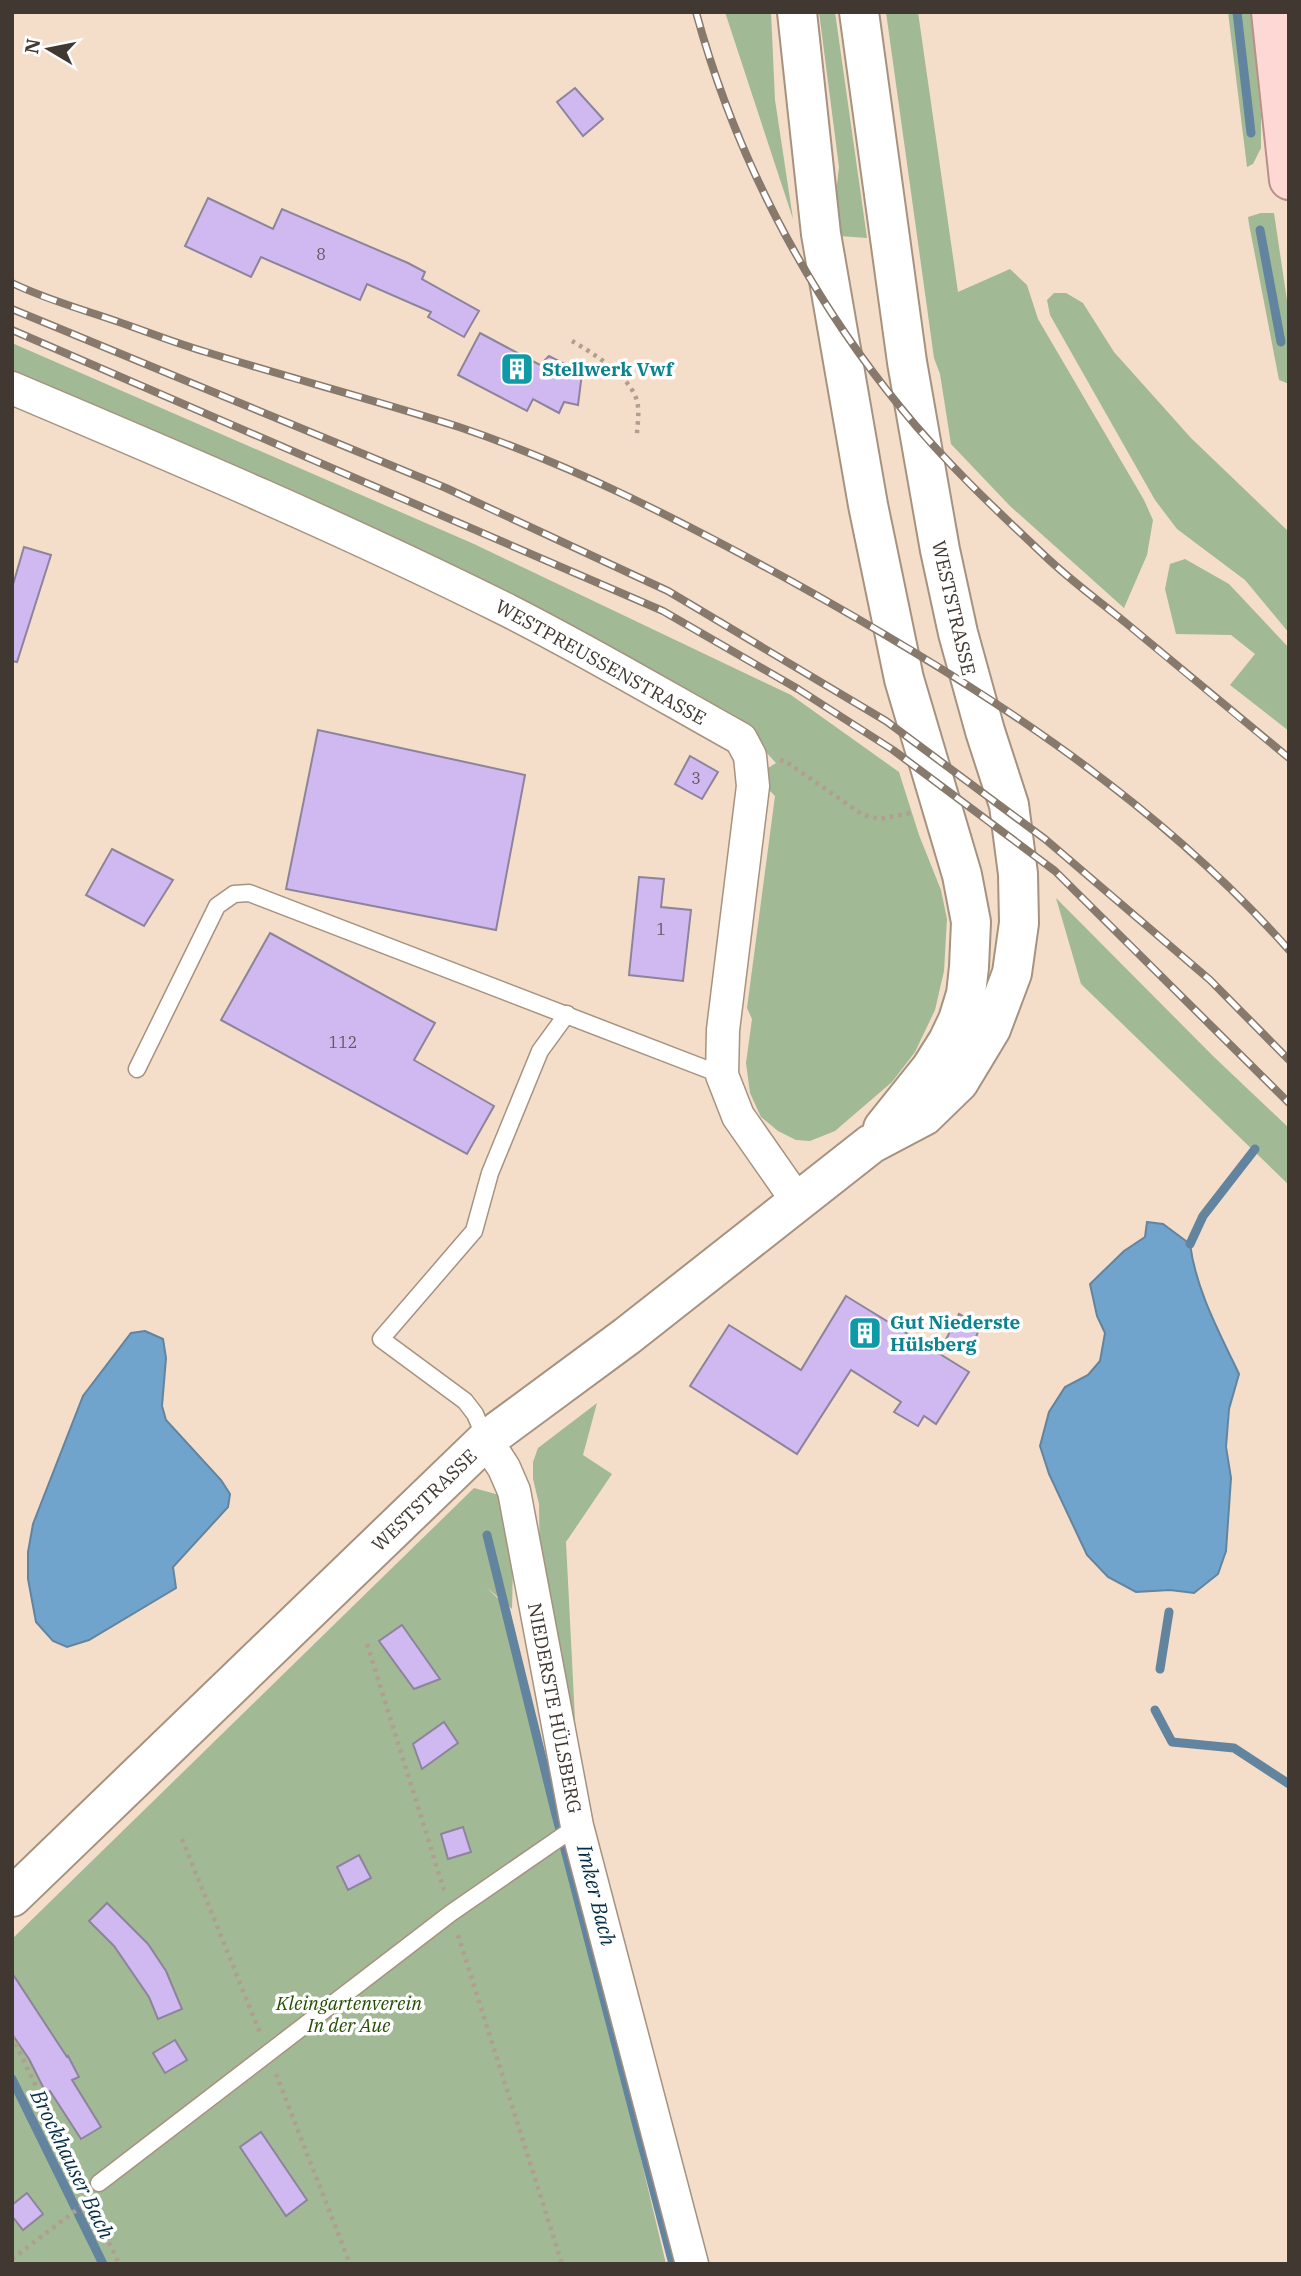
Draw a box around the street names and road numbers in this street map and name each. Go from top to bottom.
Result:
street label: WESTSTRASSE [927,538,981,678]
street label: WESTPREUSSENSTRASSE [491,594,711,730]
street label: WESTSTRASSE [366,1444,482,1556]
street label: NIEDERSTE HÜLSBERG [523,1600,587,1816]

